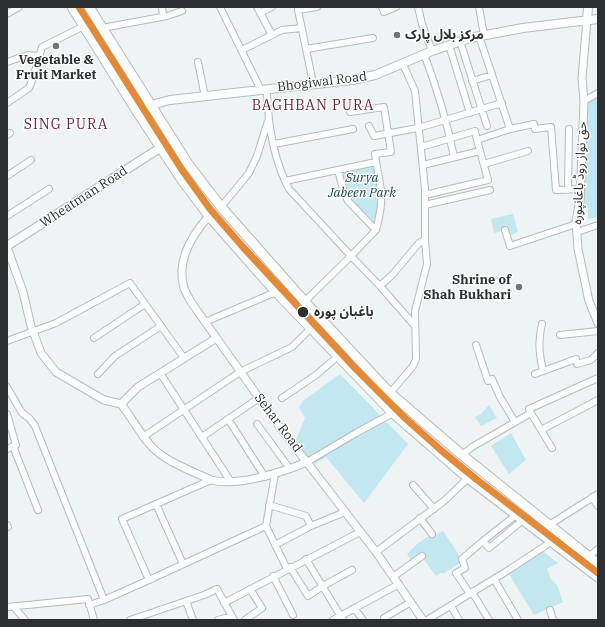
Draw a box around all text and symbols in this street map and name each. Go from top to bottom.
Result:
place label: مرکز بلال پارک [405,27,484,43]
marker: مرکز بلال پارک [392,30,402,40]
marker: Vegetable & Fruit Market [51,41,61,51]
place label: Vegetable & Fruit Market [16,52,96,83]
street label: Bhogiwal Road [276,69,368,95]
district label: BAGHBAN PURA [252,98,374,114]
district label: SING PURA [24,117,108,133]
street label: حق نواز روڈ باغانپورہ [570,121,590,225]
street label: Wheatman Road [37,163,131,231]
park label: Surya Jabeen Park [328,170,396,201]
place label: Shrine of Shah Bukhari [423,272,511,303]
marker: Shrine of Shah Bukhari [514,282,524,292]
place label: باغبان پورہ [314,304,374,320]
marker: باغبان پورہ [296,305,310,319]
street label: Sehar Road [251,391,305,455]

